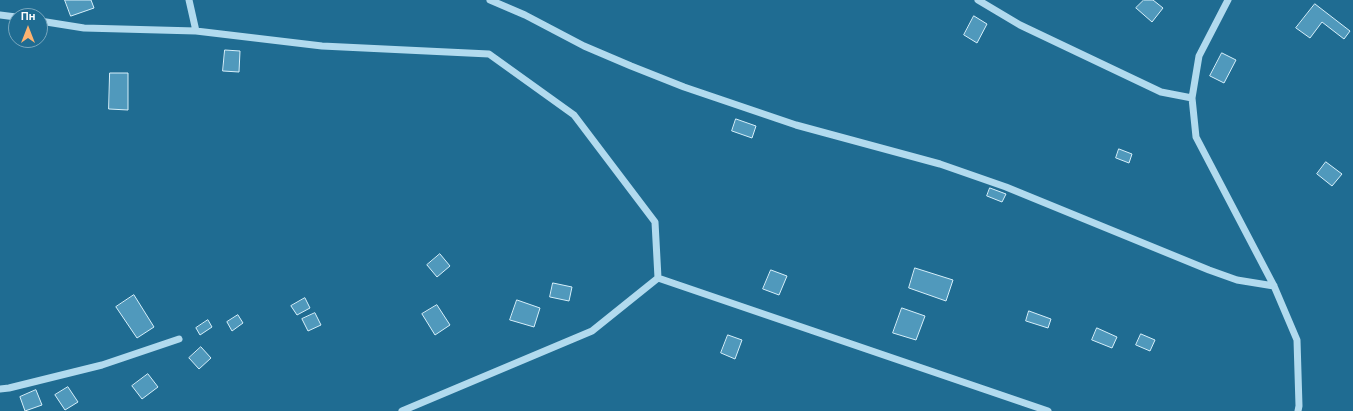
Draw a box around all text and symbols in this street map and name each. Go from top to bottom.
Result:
north arrow [8,8,48,48]
text: Пн [21,10,35,23]

